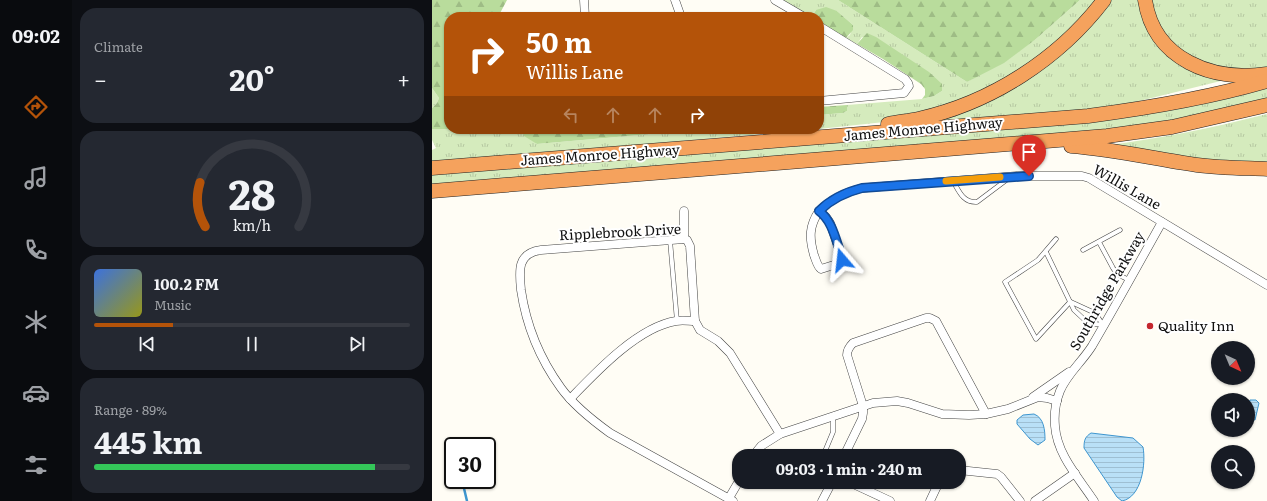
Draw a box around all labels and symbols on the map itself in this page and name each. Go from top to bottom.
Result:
street label: James Monroe Highway [843,111,1004,145]
pin [1012,135,1046,176]
street label: James Monroe Highway [520,138,681,170]
street label: Willis Lane [1090,159,1165,214]
street label: Ripplebrook Drive [558,218,682,244]
street label: Southridge Parkway [1064,226,1149,354]
position arrow [821,239,863,281]
place label: Quality Inn [1158,315,1235,335]
marker: Quality Inn [1145,321,1155,331]
north arrow [1211,341,1255,385]
speed limit sign: 30 [444,437,496,489]

